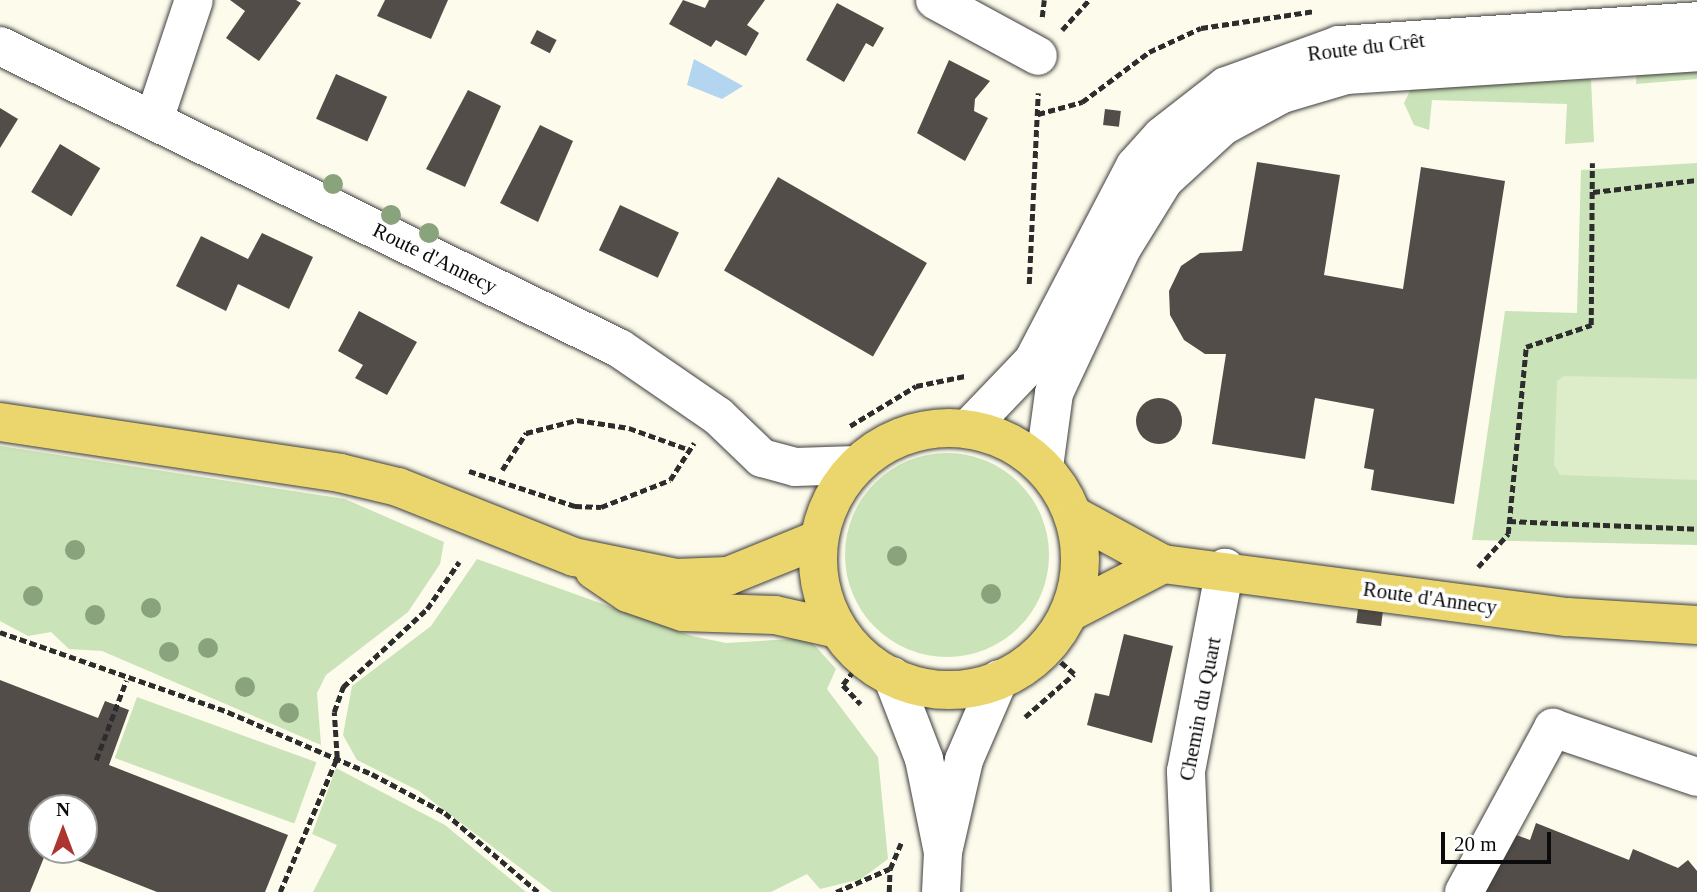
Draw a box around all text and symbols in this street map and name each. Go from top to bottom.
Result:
street label: Route du Crêt [1306,27,1426,67]
street label: Route d'Annecy [369,217,501,299]
street label: Route d'Annecy [1361,576,1499,620]
street label: Chemin du Quart [1174,635,1226,783]
north arrow [28,794,98,864]
text: N [56,799,70,820]
scale bar [1445,818,1555,862]
text: 20 m [1454,832,1497,856]

